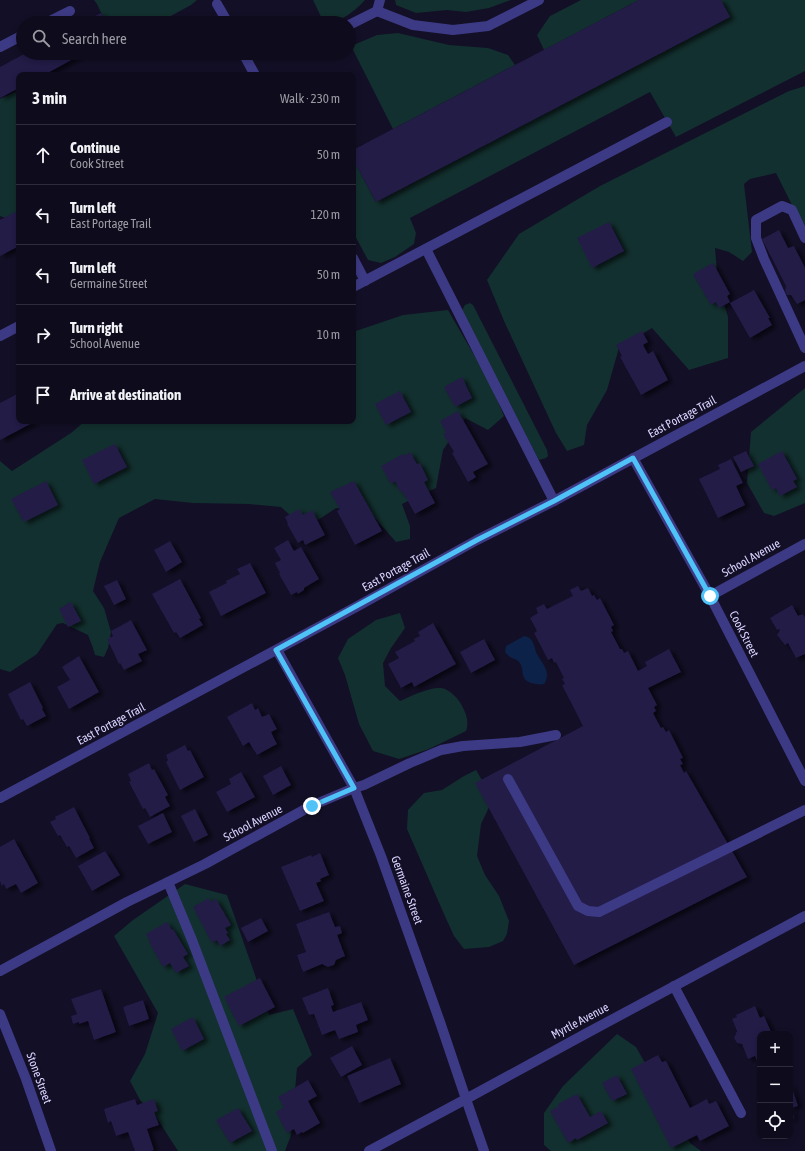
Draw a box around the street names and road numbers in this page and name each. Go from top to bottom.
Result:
street label: East Portage Trail [645,393,719,441]
street label: School Avenue [719,536,783,580]
street label: East Portage Trail [360,545,433,594]
street label: Cook Street [726,609,762,660]
street label: East Portage Trail [74,700,148,748]
street label: School Avenue [221,802,285,844]
street label: Germaine Street [388,854,426,927]
street label: Myrtle Avenue [549,1000,611,1042]
street label: Stone Street [23,1051,55,1106]

